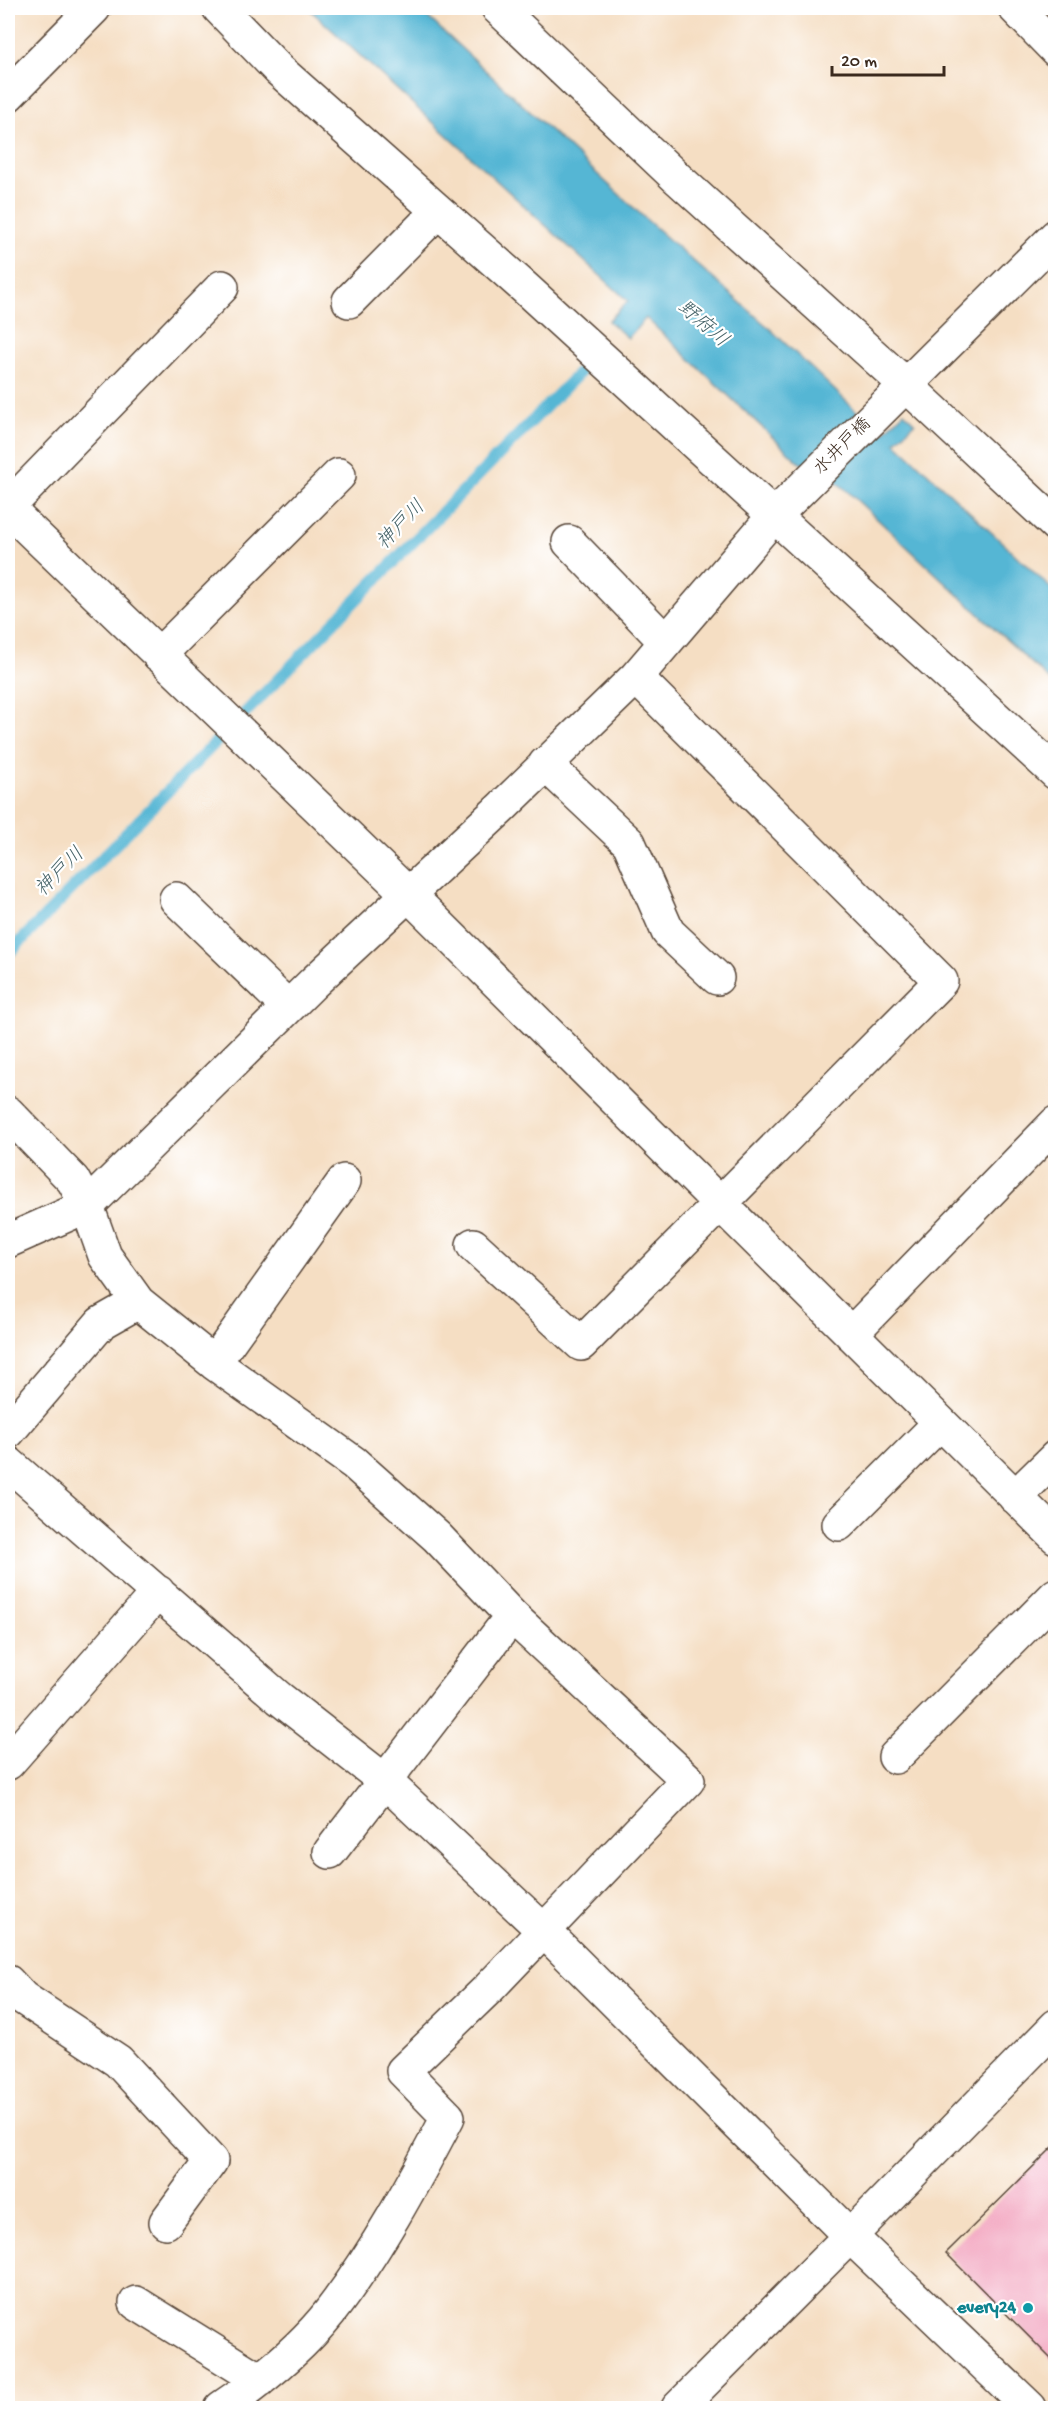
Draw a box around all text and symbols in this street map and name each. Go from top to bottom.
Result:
scale bar [832,39,944,77]
text: 20 m [841,52,877,73]
water label: 野府川 [672,295,733,353]
street label: 水井戸橋 [809,413,876,480]
water label: 神戸川 [371,495,431,556]
water label: 神戸川 [30,842,90,902]
place label: every24 [956,2298,1016,2319]
marker: every24 [1021,2301,1035,2315]

